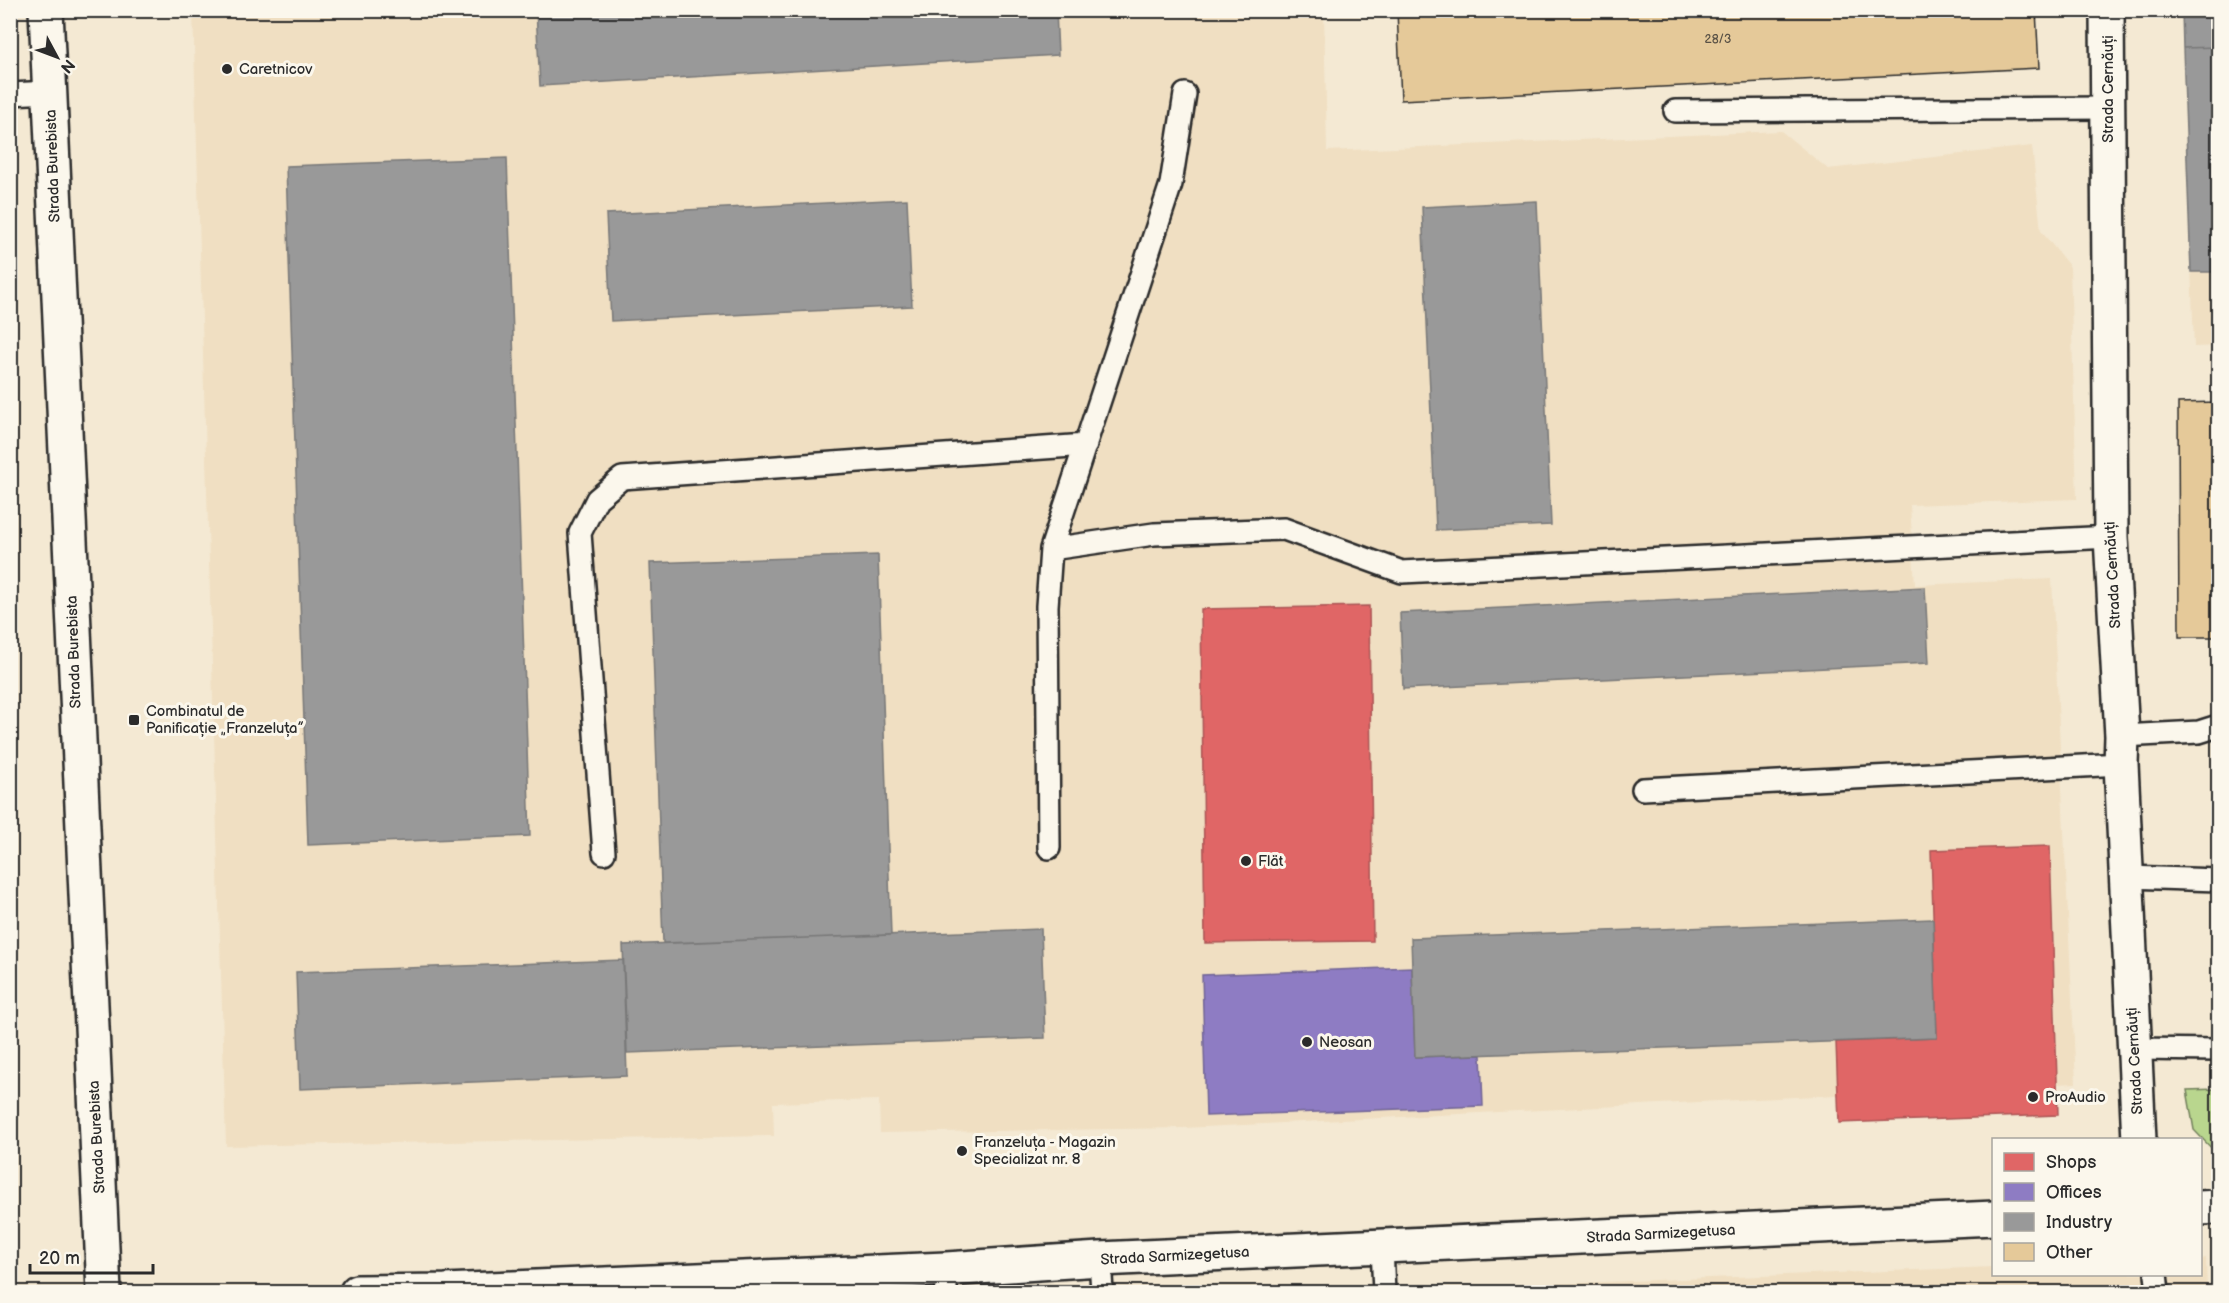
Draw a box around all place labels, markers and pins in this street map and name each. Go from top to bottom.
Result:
place label: Caretnicov [239,60,313,79]
marker: Caretnicov [220,62,234,76]
place label: Combinatul de Panificație „Franzeluța” [146,702,304,738]
marker: Combinatul de Panificație „Franzeluța” [127,713,141,727]
place label: Flät [1258,852,1284,871]
marker: Flät [1239,854,1253,868]
place label: Neosan [1319,1033,1372,1052]
marker: Neosan [1300,1035,1314,1049]
place label: ProAudio [2045,1088,2106,1107]
marker: ProAudio [2026,1090,2040,1104]
place label: Franzeluța - Magazin Specializat nr. 8 [974,1133,1116,1169]
marker: Franzeluța - Magazin Specializat nr. 8 [955,1144,969,1158]

